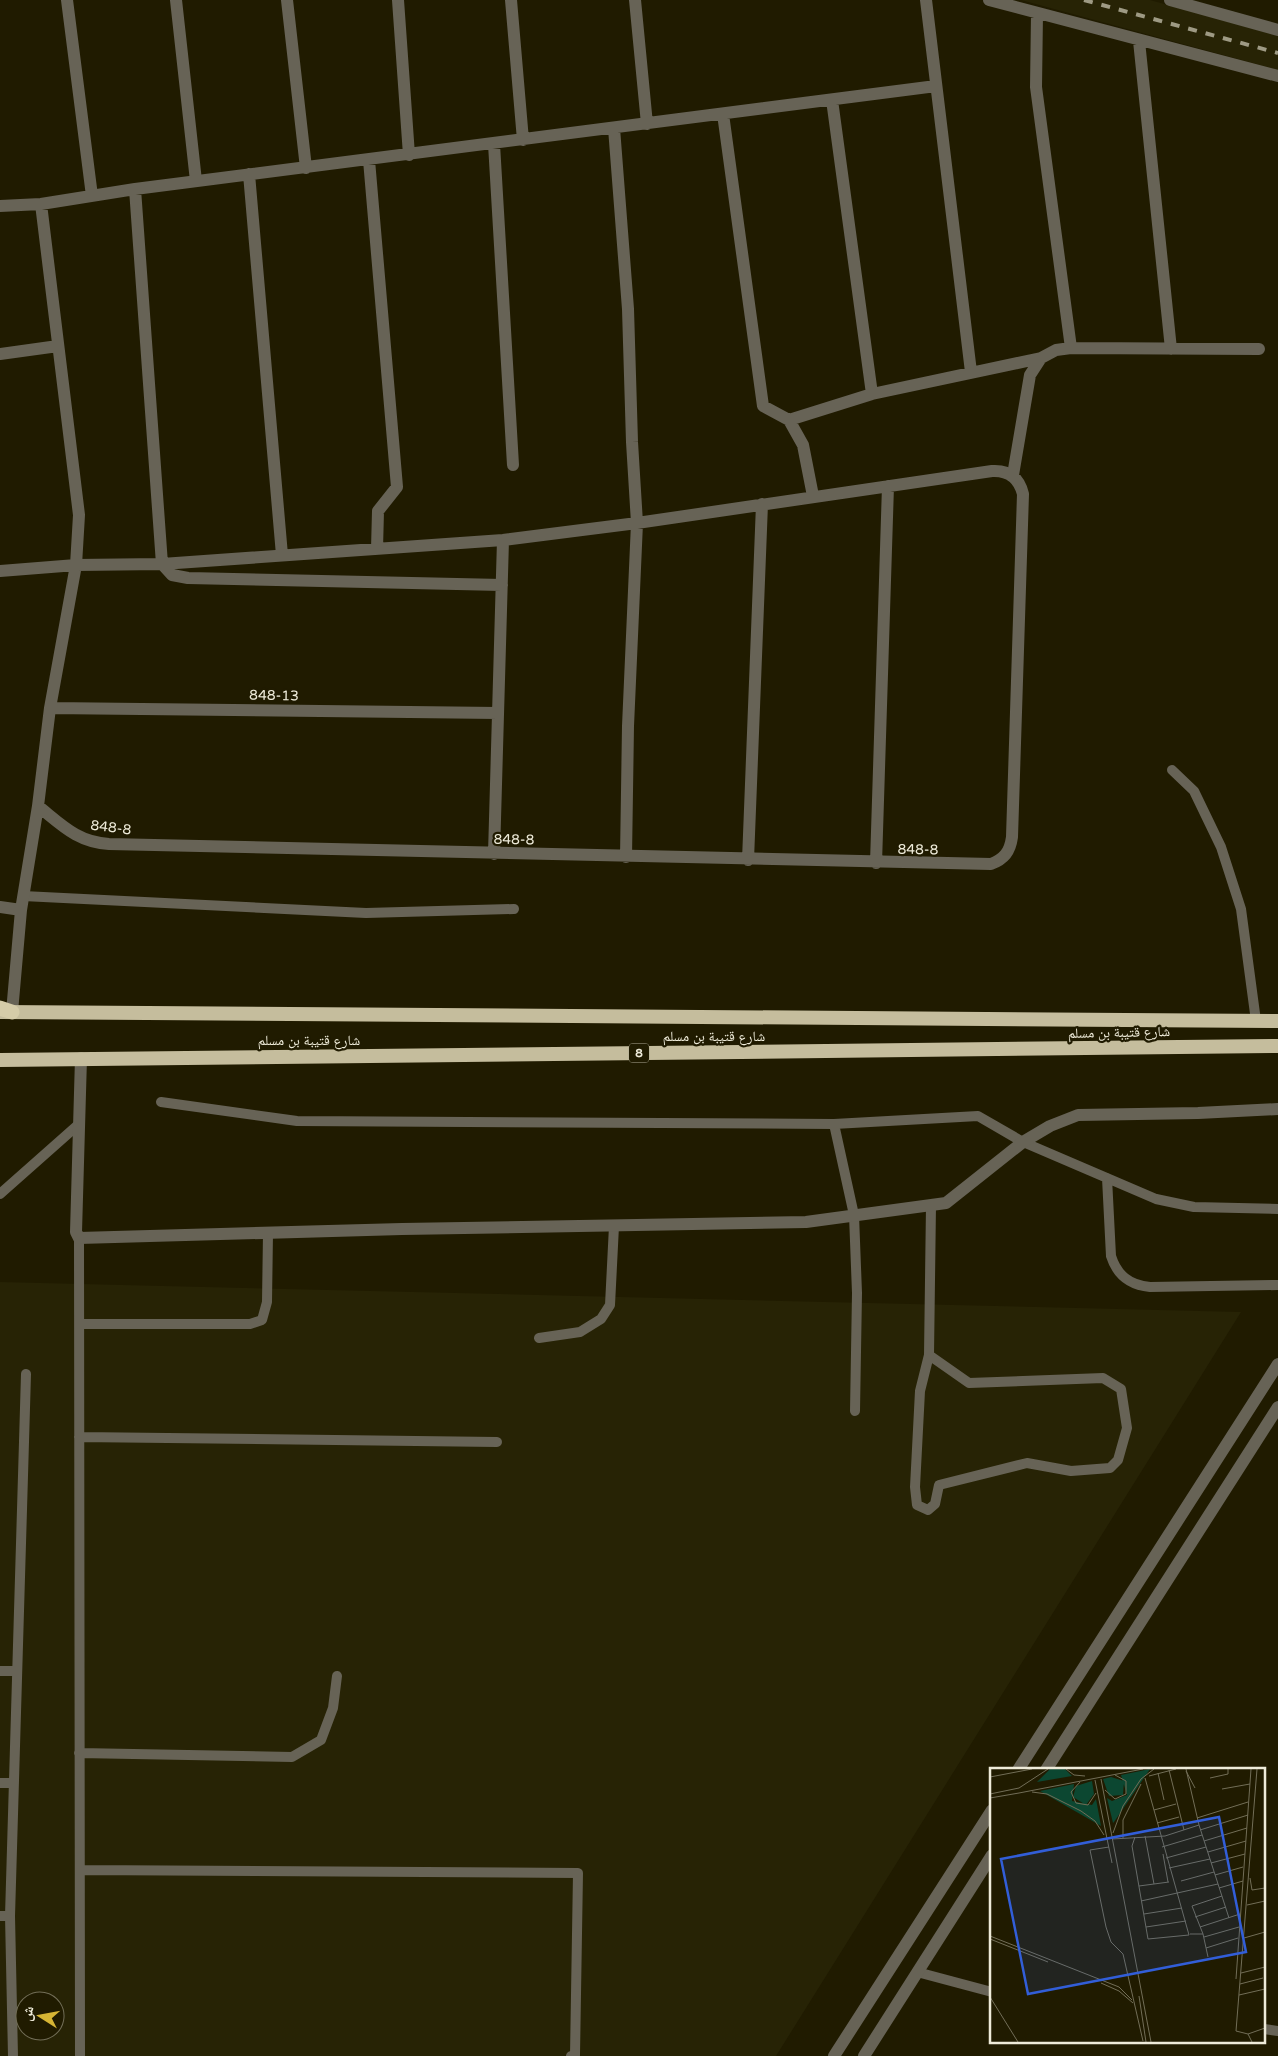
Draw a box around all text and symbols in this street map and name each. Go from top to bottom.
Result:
street label: 848-13 [249,687,299,704]
street label: 848-8 [90,817,132,838]
street label: 848-8 [493,831,535,848]
street label: 848-8 [897,841,939,858]
street label: شارع قتيبة بن مسلم [1068,1023,1170,1043]
street label: شارع قتيبة بن مسلم [663,1028,765,1046]
street label: شارع قتيبة بن مسلم [258,1032,360,1050]
road number: 8 [629,1044,649,1062]
inset map [990,1768,1266,2044]
north arrow [15,1991,65,2041]
text: ش [18,2005,38,2023]

